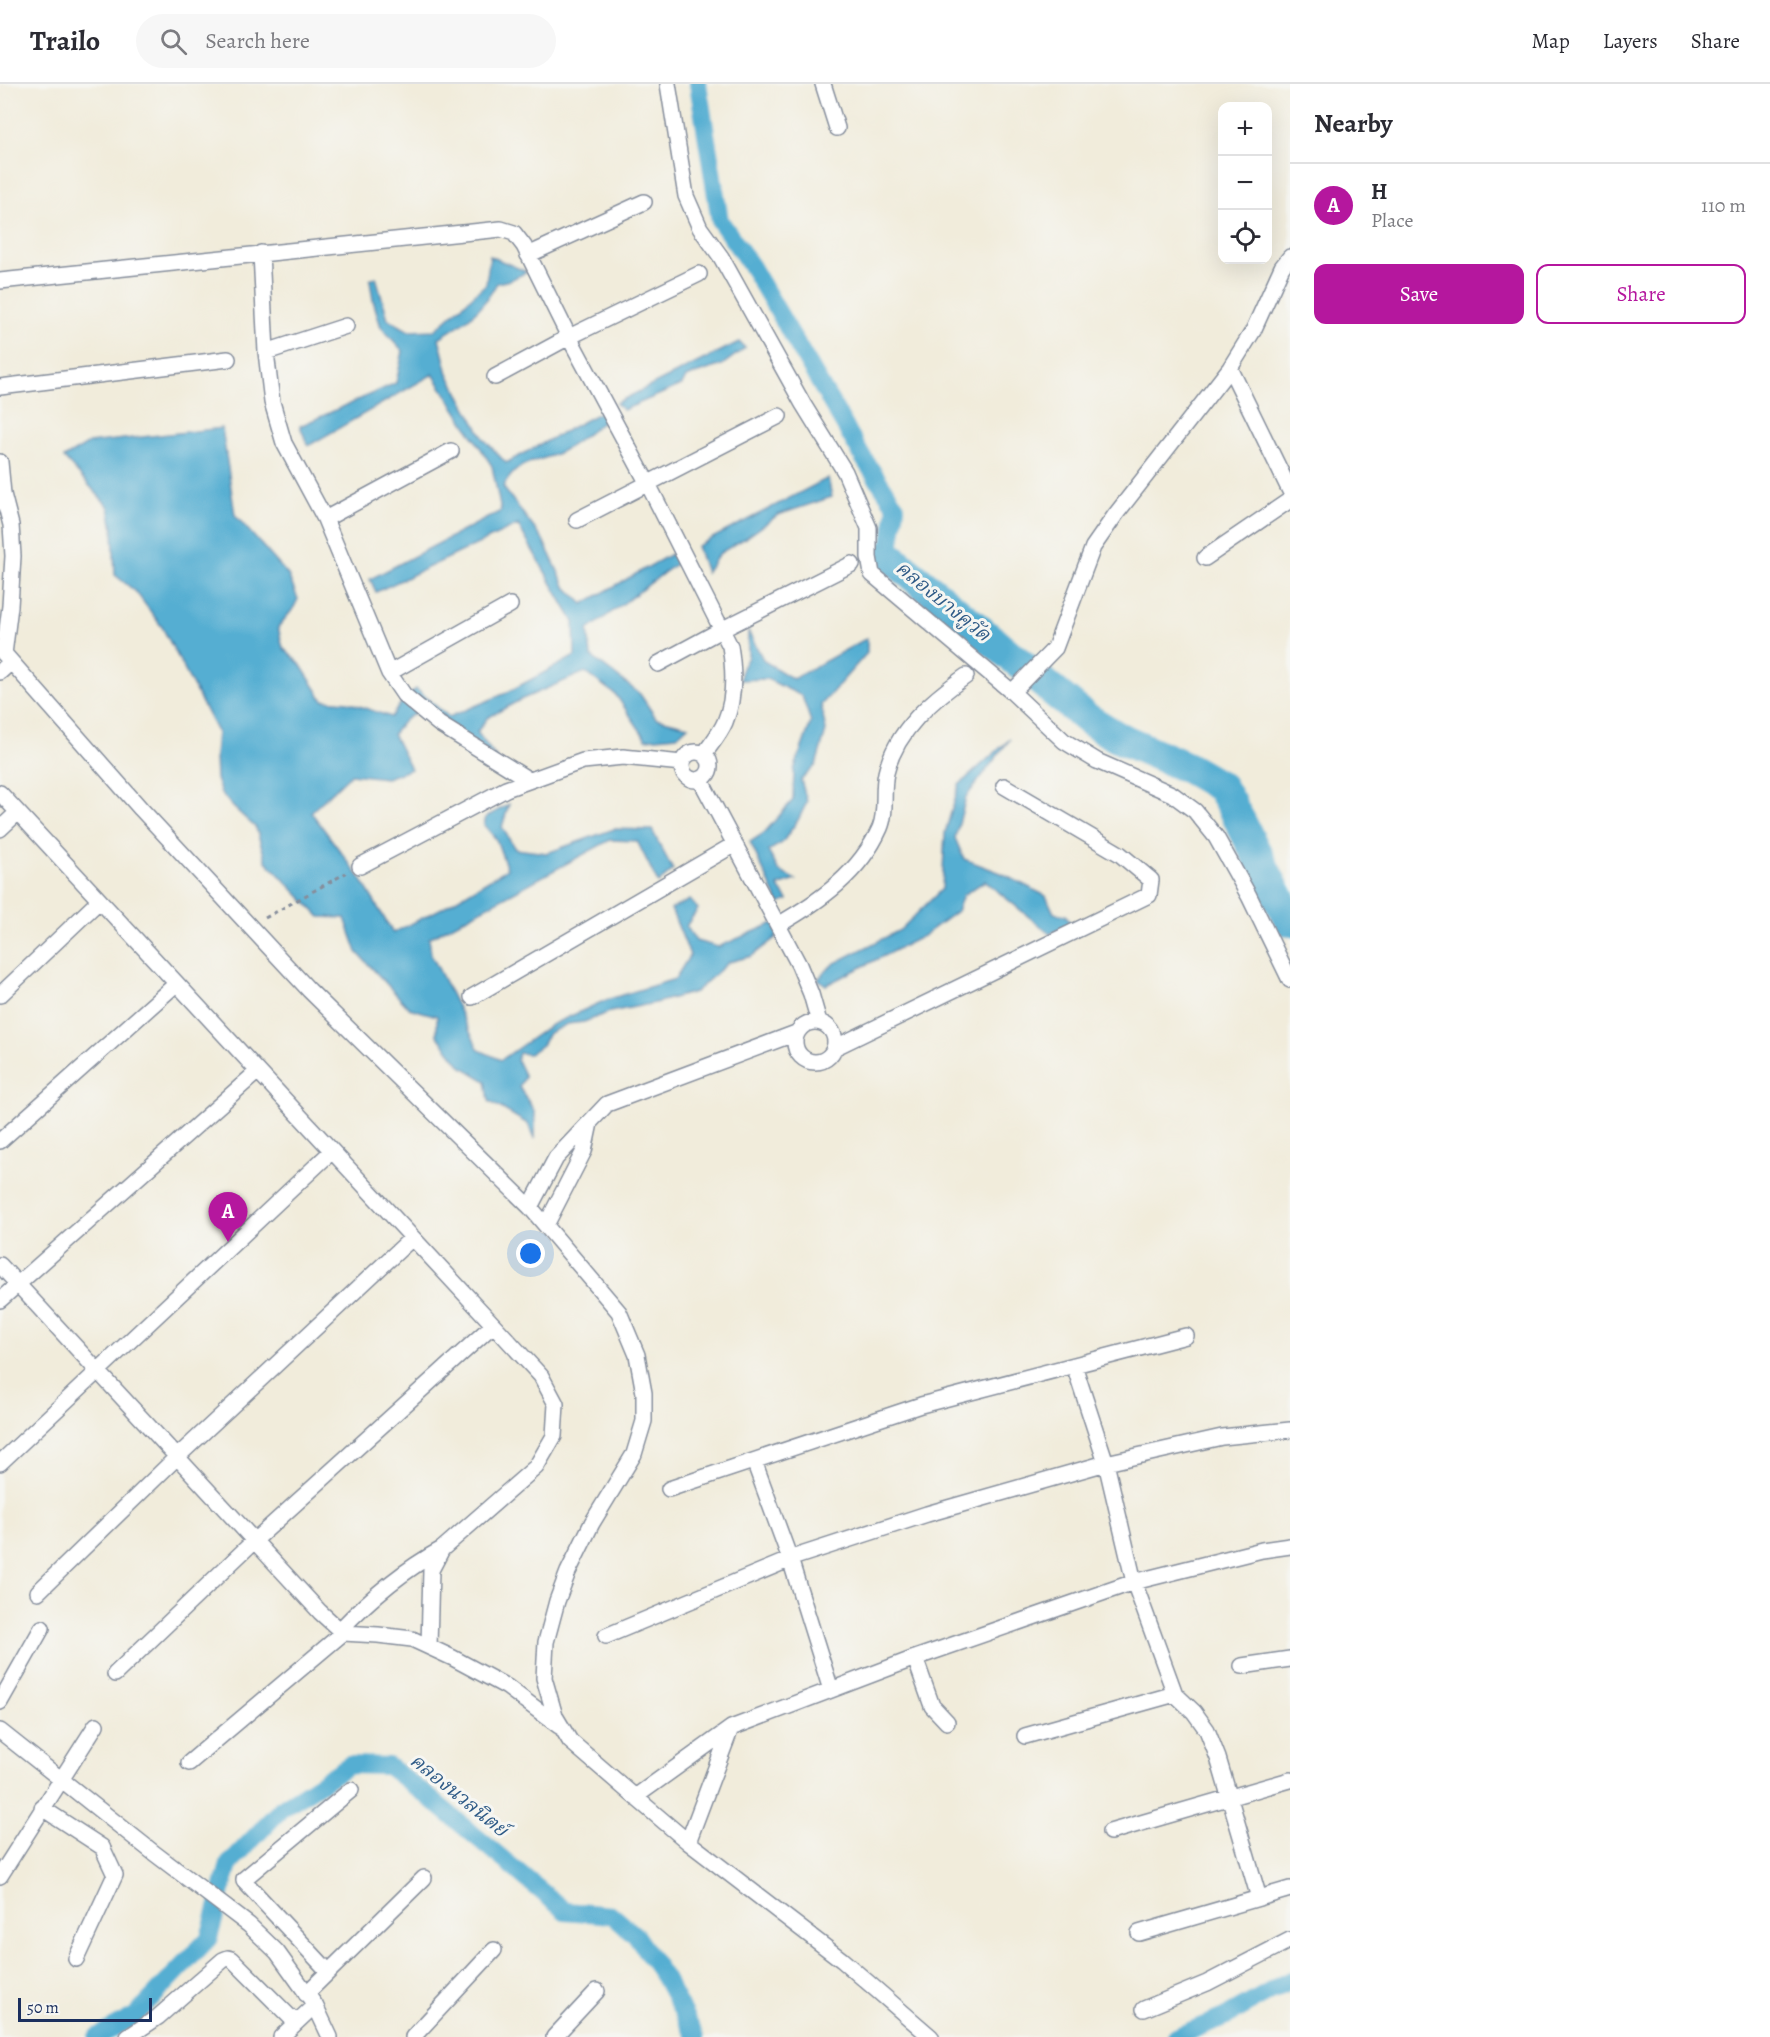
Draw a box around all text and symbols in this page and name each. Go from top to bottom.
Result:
search box [136,14,556,68]
text: Trailo [30,22,100,60]
icon: search [157,25,190,58]
text: Search here [205,26,310,56]
text: Map [1531,27,1570,55]
text: Layers [1603,27,1658,55]
text: Share [1691,27,1740,55]
map controls [1218,102,1272,264]
button: + [1218,102,1272,156]
text: Nearby [1314,106,1393,141]
button: − [1218,156,1272,210]
text: H [1371,177,1387,207]
text: A [1327,192,1340,219]
text: 110 m [1701,192,1746,219]
text: Place [1371,207,1413,234]
button: locate [1218,210,1272,264]
button: Save [1314,264,1524,324]
button: Share [1536,264,1746,324]
water label: คลองบางคูวัด [890,555,997,648]
pin: A [208,1192,248,1242]
your location [516,1239,545,1268]
water label: คลองนวลนิตย์ [404,1747,517,1845]
scale bar [18,1995,152,2022]
text: 50 m [27,1997,59,2019]

